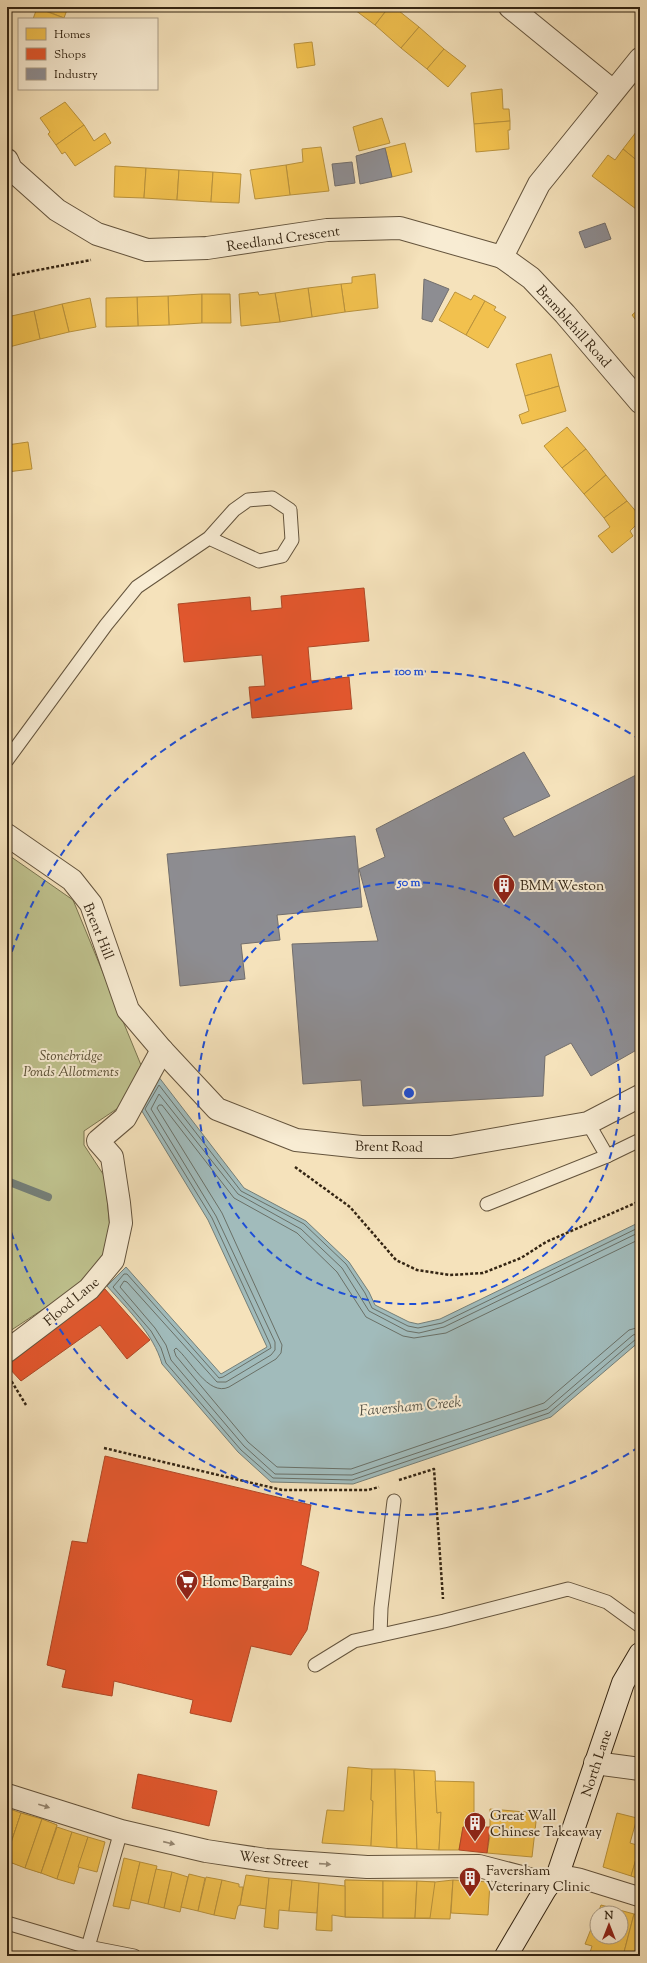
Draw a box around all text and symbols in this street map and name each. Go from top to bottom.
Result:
legend [18,18,158,90]
text: Homes [54,26,90,44]
text: Shops [54,46,86,64]
text: Industry [54,66,98,84]
street label: Reedland Crescent [225,222,341,258]
street label: Bramblehill Road [530,282,615,373]
text: 100 m [393,663,424,681]
building icon: BMM Weston [491,872,517,905]
text: 50 m [397,874,421,892]
place label: BMM Weston [520,877,604,897]
street label: Brent Hill [77,900,118,963]
park label: Stonebridge Ponds Allotments [23,1047,119,1083]
centre of rings [402,1086,416,1100]
street label: Brent Road [355,1137,423,1159]
street label: Flood Lane [40,1273,104,1332]
water label: Faversham Creek [358,1393,462,1422]
supermarket icon: Home Bargains [174,1568,200,1601]
place label: Home Bargains [202,1573,293,1593]
street label: North Lane [578,1728,618,1800]
one-way arrow [39,1804,51,1810]
place label: Great Wall Chinese Takeaway [490,1807,602,1843]
building icon: Great Wall Chinese Takeaway [462,1810,488,1843]
one-way arrow [163,1840,175,1846]
street label: West Street [238,1847,310,1875]
one-way arrow [319,1861,331,1868]
place label: Faversham Veterinary Clinic [486,1862,590,1898]
building icon: Faversham Veterinary Clinic [457,1865,483,1898]
north arrow [589,1905,629,1945]
text: N [604,1908,614,1924]

